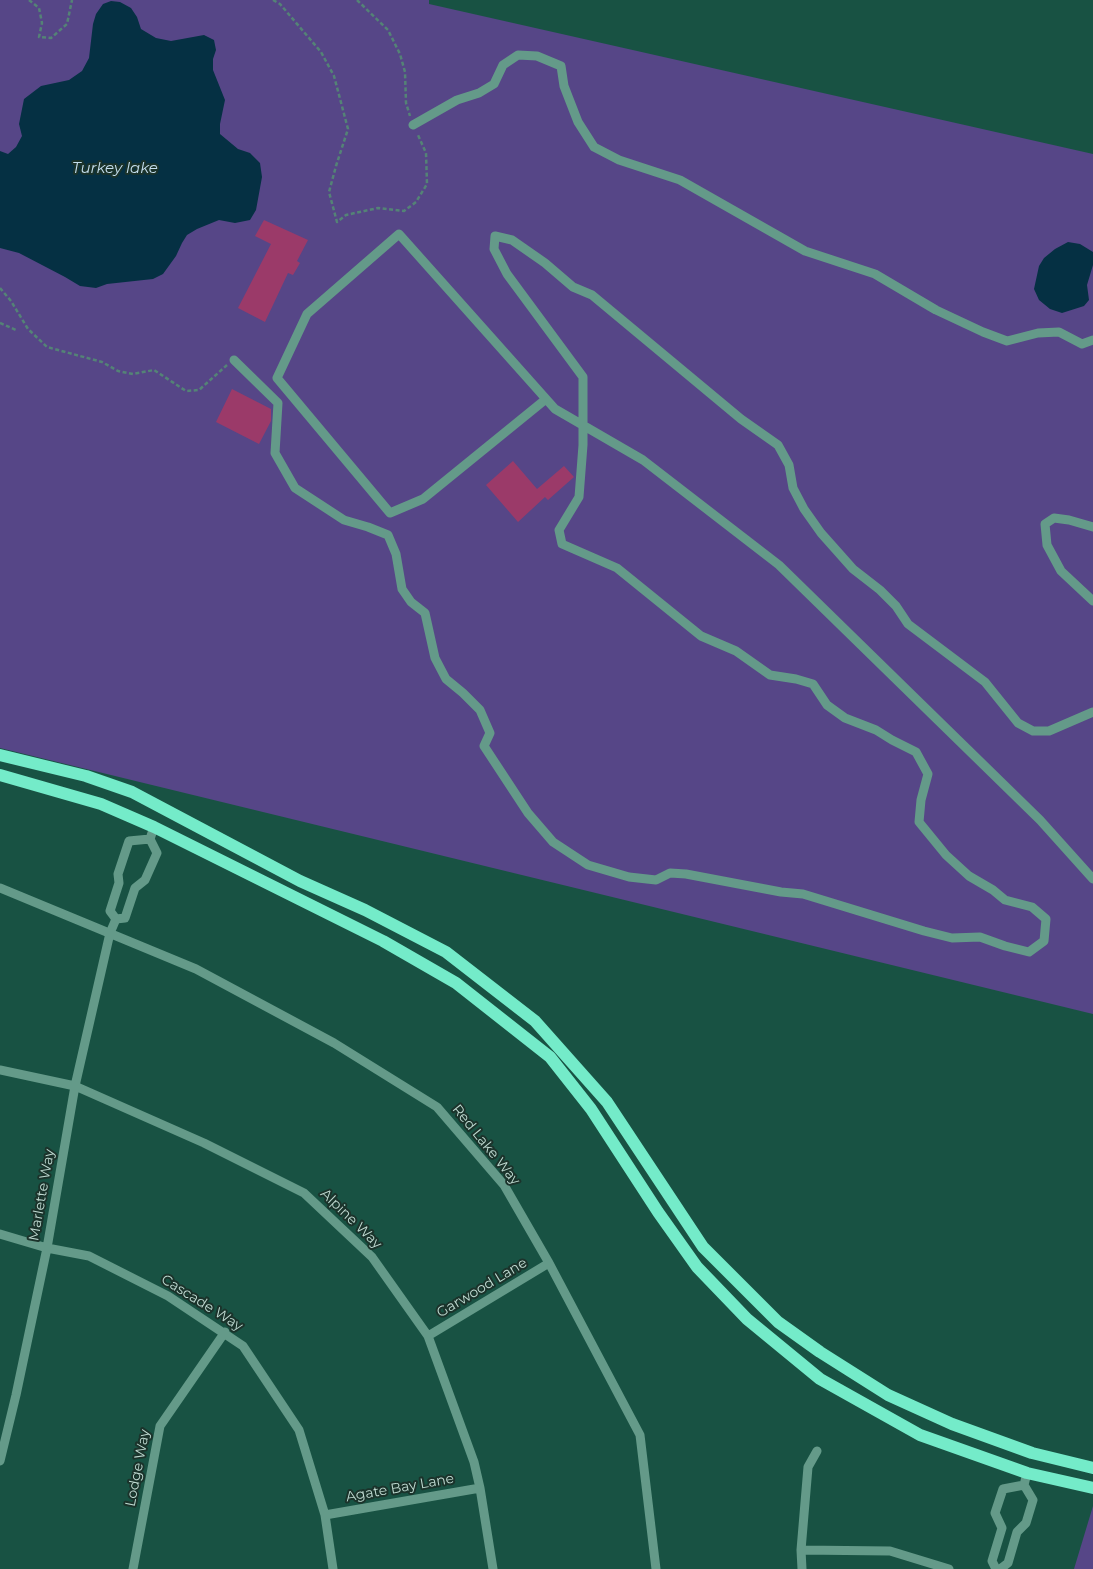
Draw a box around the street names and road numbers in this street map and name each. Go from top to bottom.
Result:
street label: Red Lake Way [448,1101,524,1189]
street label: Marlette Way [26,1148,58,1242]
street label: Alpine Way [317,1186,385,1252]
street label: Garwood Lane [434,1254,530,1322]
street label: Cascade Way [158,1271,246,1335]
street label: Lodge Way [122,1428,154,1508]
street label: Agate Bay Lane [345,1470,455,1506]

